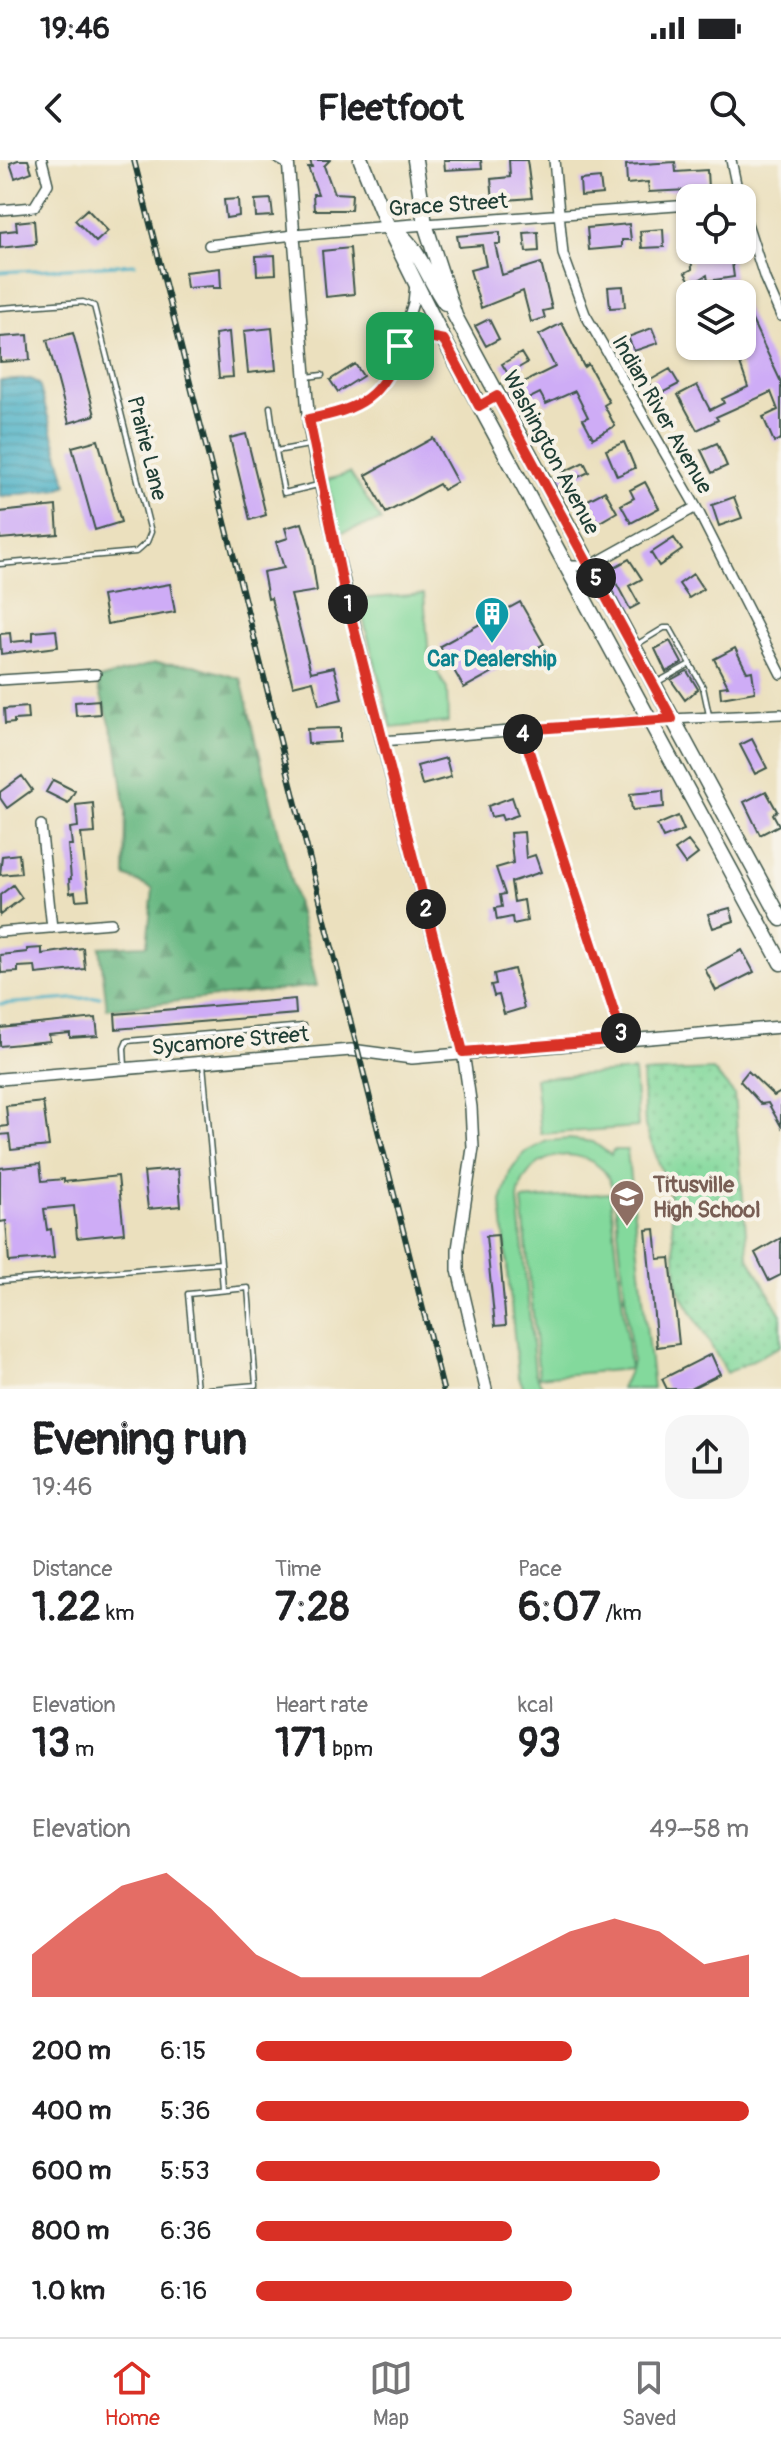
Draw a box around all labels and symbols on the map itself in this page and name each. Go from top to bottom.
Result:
street label: Grace Street [388,187,509,223]
pin [366,312,434,380]
street label: Indian River Avenue [605,330,719,499]
street label: Washington Avenue [496,366,606,539]
street label: Prairie Lane [121,393,174,503]
pin: 5 [576,558,616,598]
pin: 1 [328,584,368,624]
building icon: Car Dealership [473,595,511,645]
place label: Car Dealership [427,645,557,673]
pin: 4 [503,714,543,754]
pin: 2 [406,889,446,929]
pin: 3 [601,1013,641,1053]
street label: Sycamore Street [150,1020,310,1062]
place label: Titusville High School [652,1171,760,1224]
school or university icon: Titusville High School [608,1178,646,1228]

